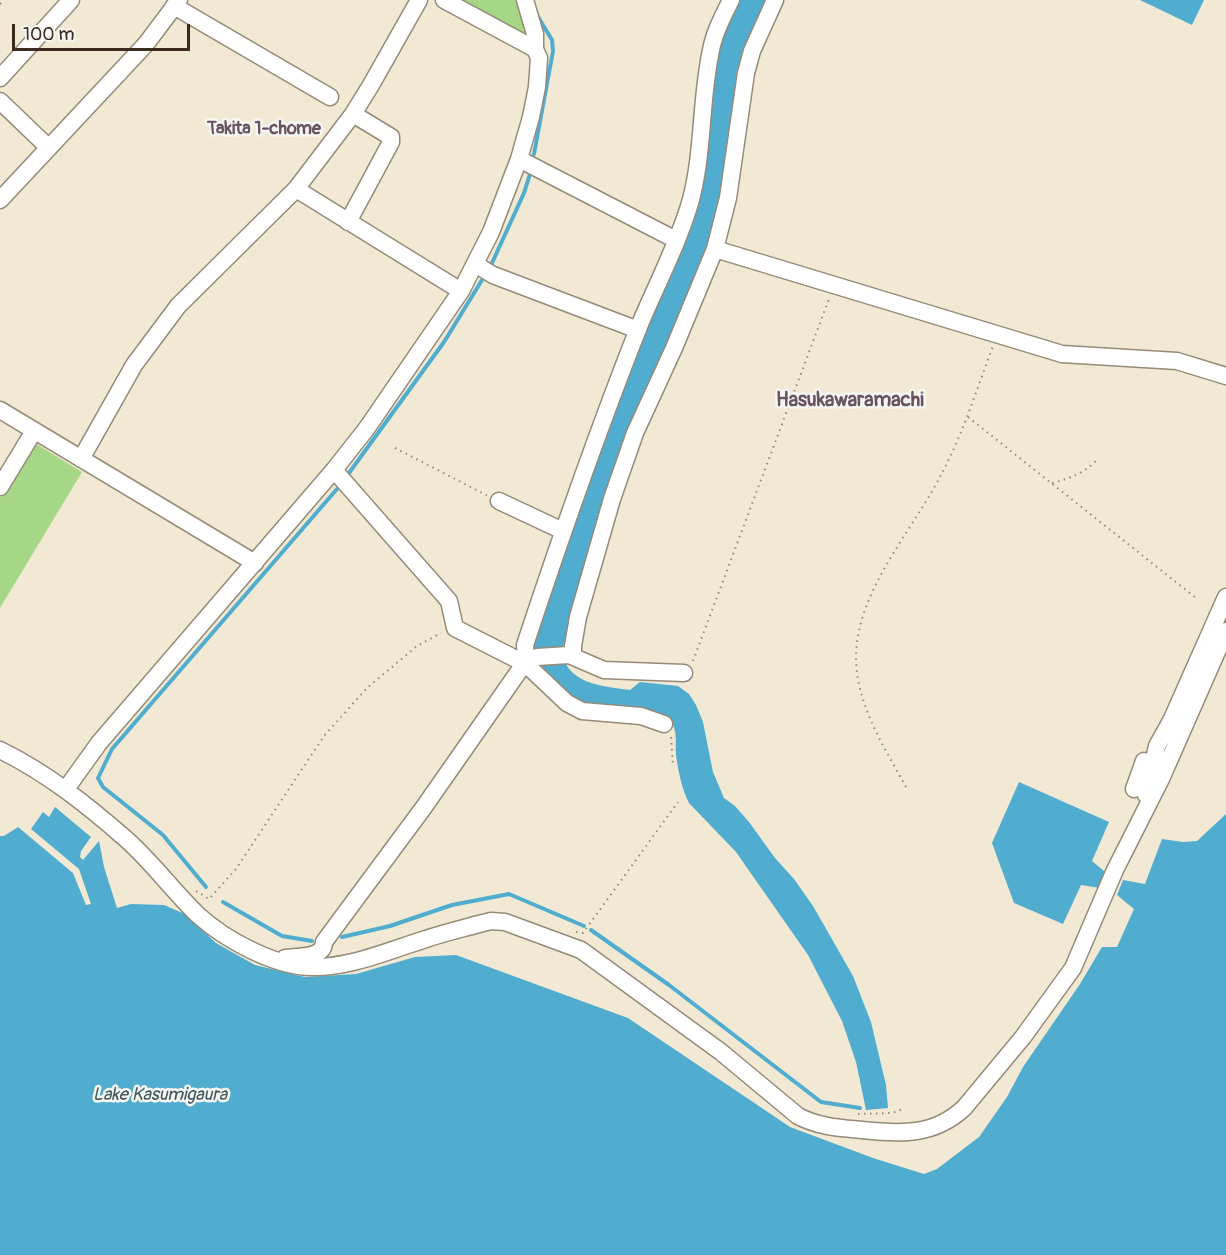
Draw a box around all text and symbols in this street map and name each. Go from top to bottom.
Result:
scale bar [15,12,194,50]
text: 100 m [23,23,75,46]
district label: Takita 1-chome [207,118,321,140]
district label: Hasukawaramachi [776,389,924,413]
water label: Lake Kasumigaura [93,1084,227,1106]

